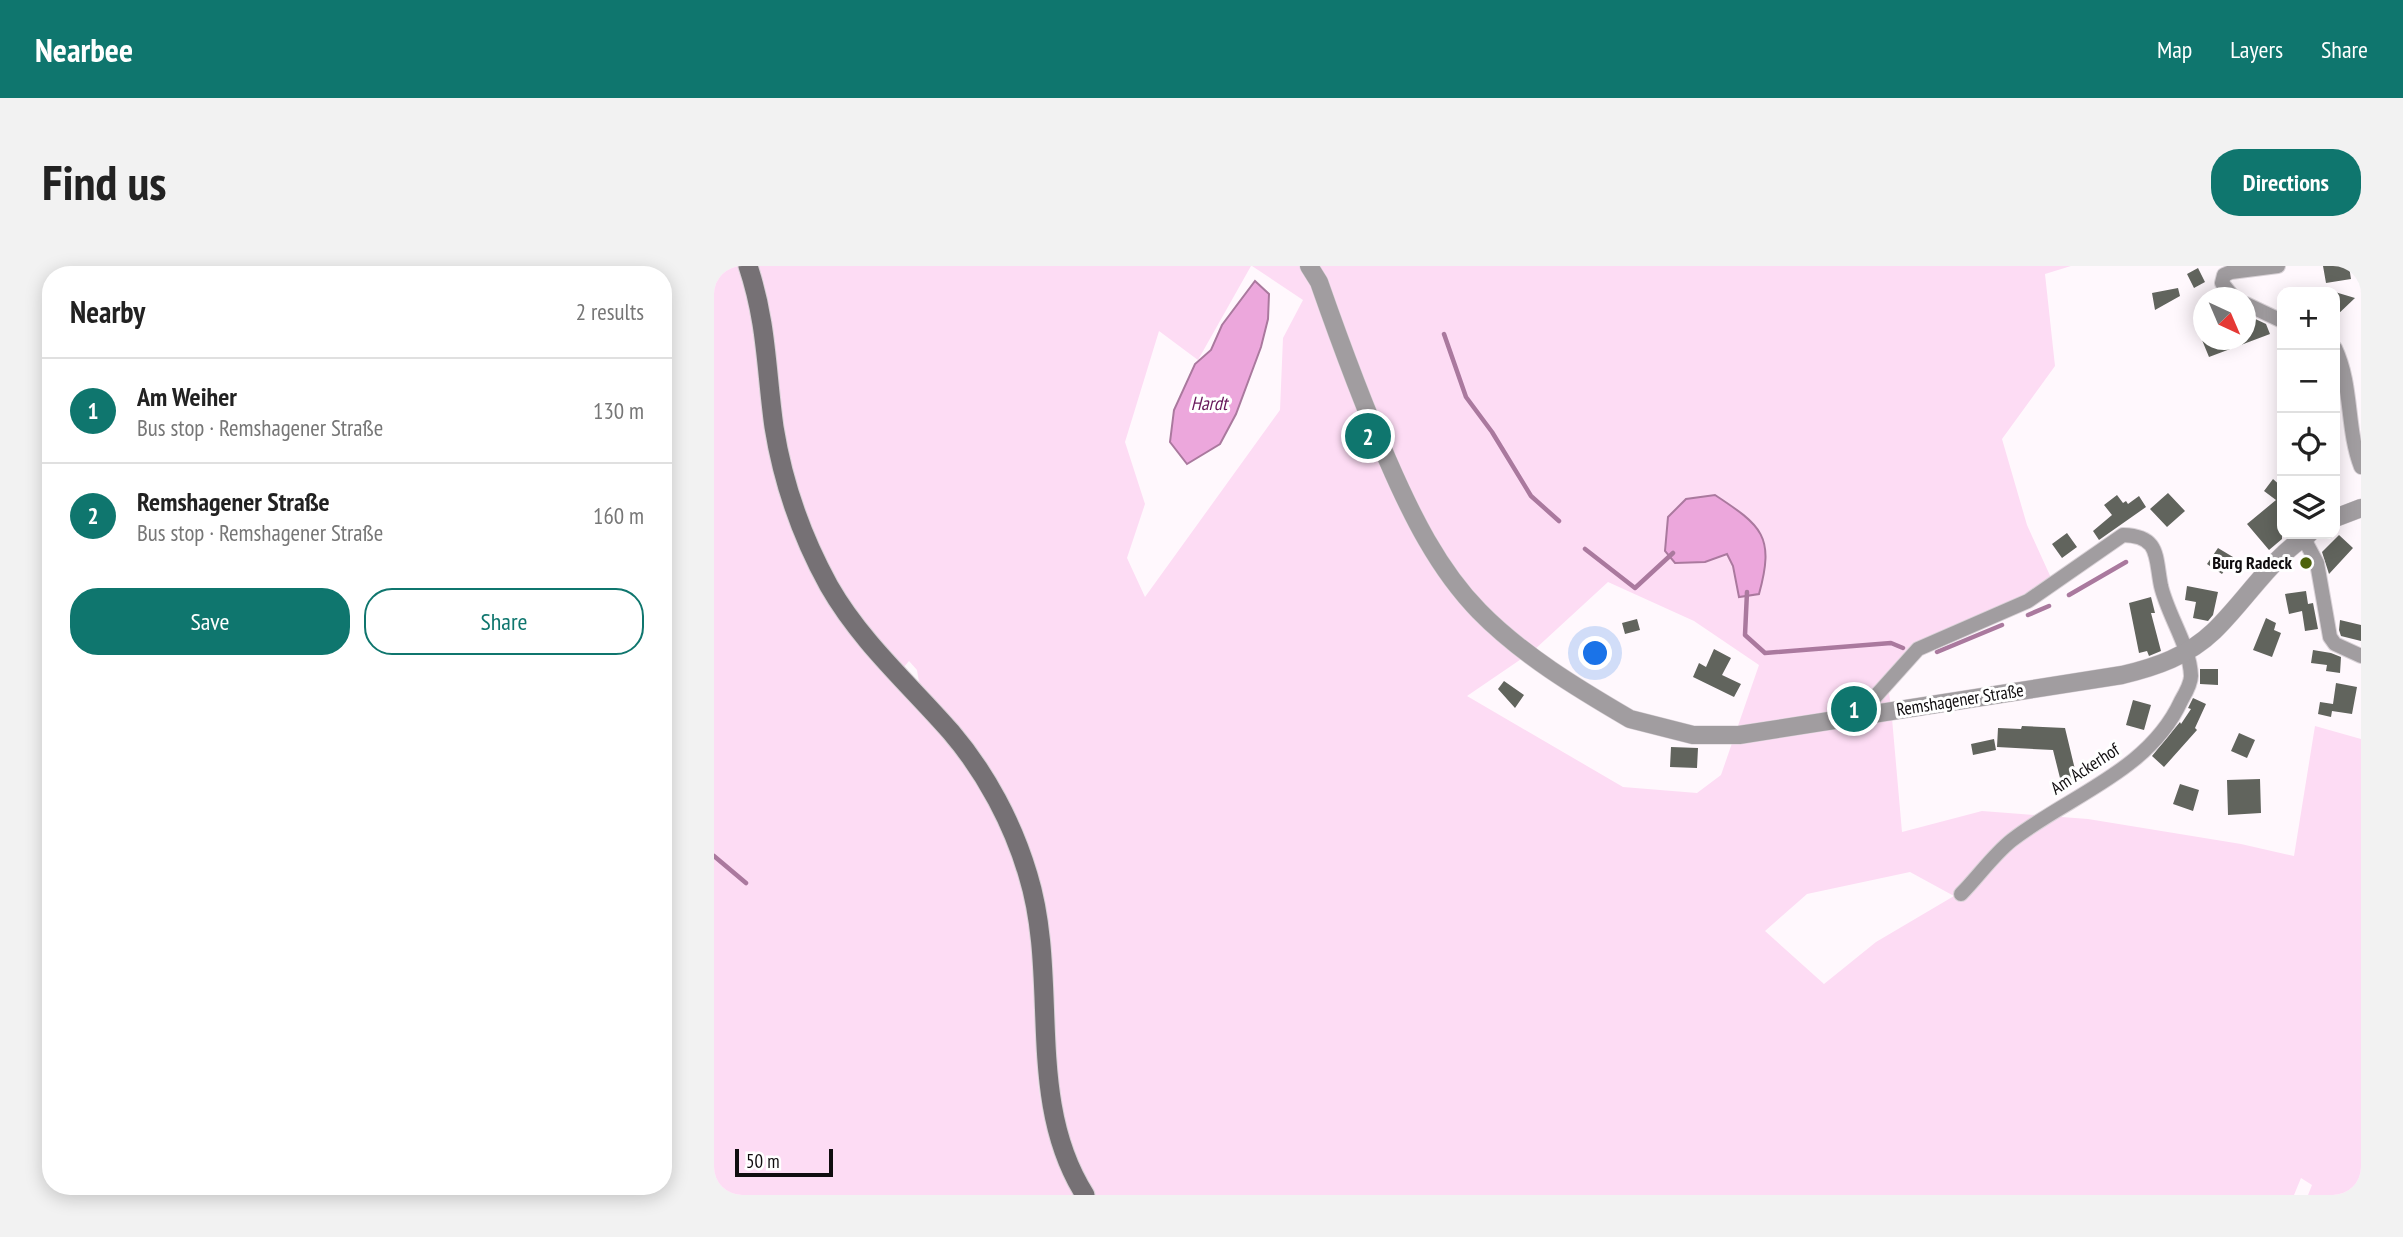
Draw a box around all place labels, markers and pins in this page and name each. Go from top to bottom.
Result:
pin: 2 [1345,410,1391,462]
place label: Burg Radeck [2212,551,2293,574]
marker: Burg Radeck [2298,555,2314,571]
pin: 1 [1831,683,1877,735]

